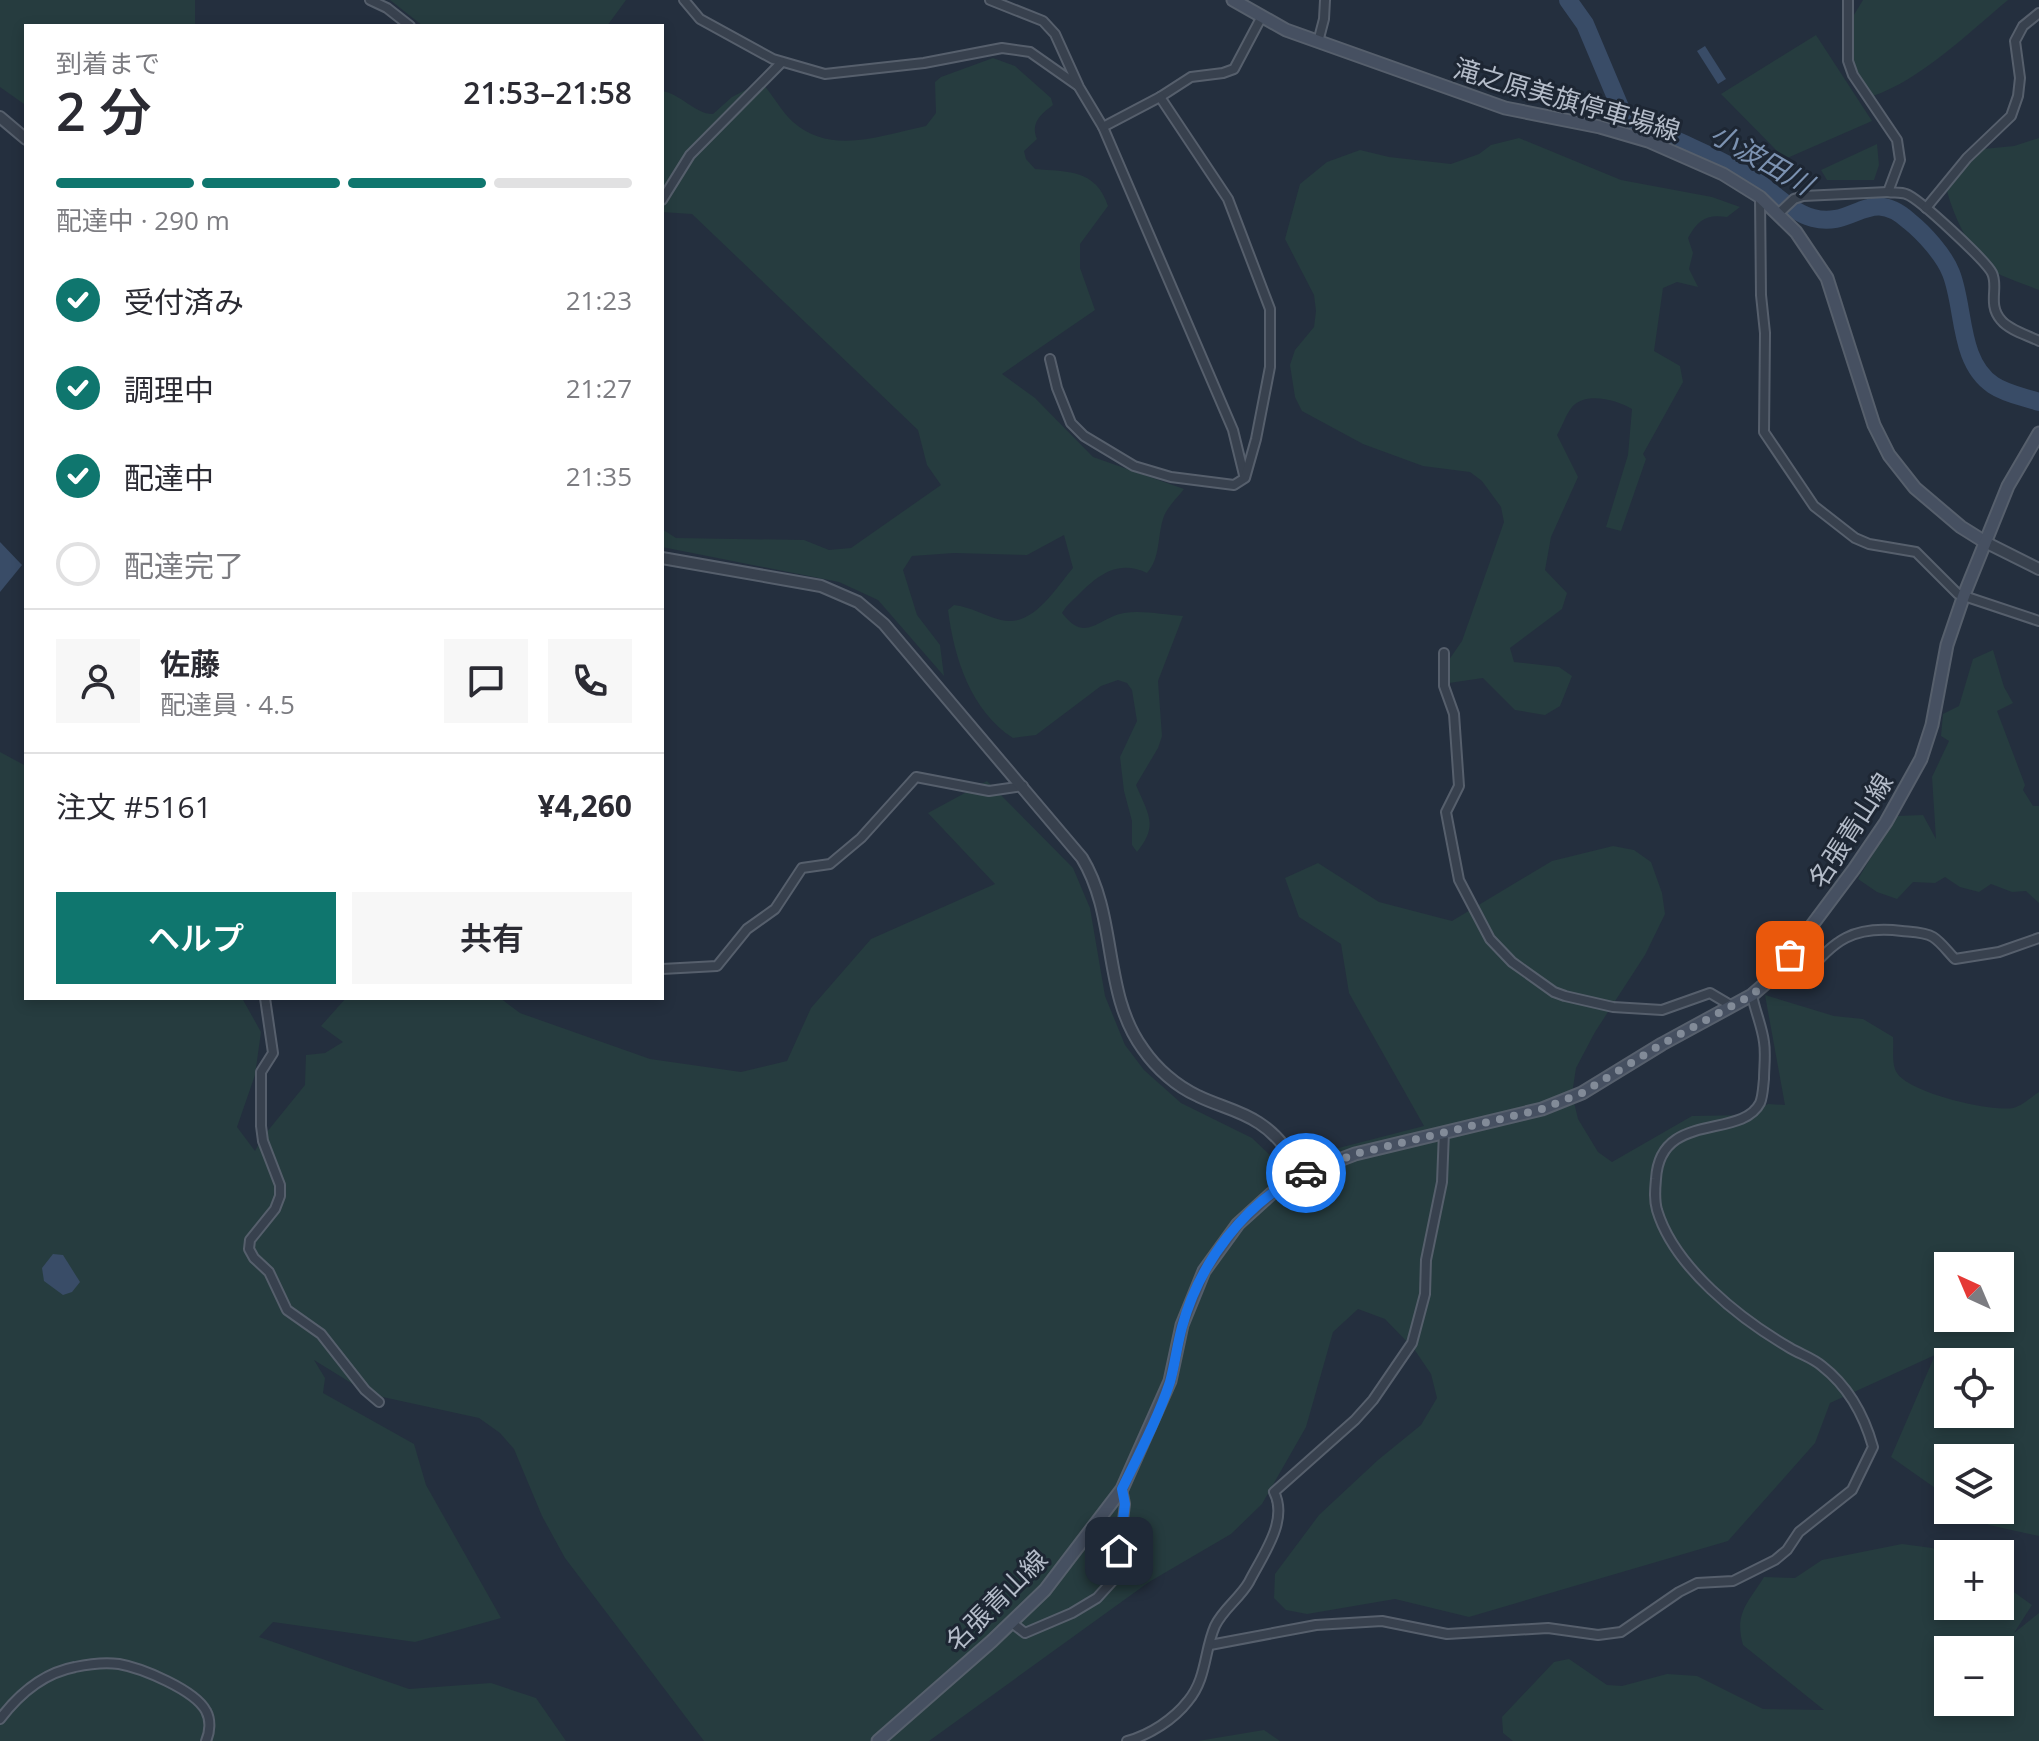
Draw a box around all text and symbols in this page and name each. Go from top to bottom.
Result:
text: 到着まで [56,45,160,81]
street label: 滝之原美旗停車場線 [1450,49,1684,149]
text: 21:53–21:58 [463,72,632,113]
text: 2 分 [56,75,151,146]
water label: 小波田川 [1704,114,1823,204]
text: 配達中 · 290 m [56,202,230,238]
icon: check [56,278,100,322]
text: 受付済み [124,281,244,322]
text: 21:23 [566,282,632,318]
icon: check [56,366,100,410]
text: 調理中 [124,369,214,410]
text: 21:27 [566,370,632,406]
icon: check [56,454,100,498]
text: 配達中 [124,457,214,498]
text: 21:35 [566,458,632,494]
text: 配達完了 [124,545,244,586]
button: person [56,639,140,723]
button: chat [444,639,528,723]
button: phone [548,639,632,723]
text: 佐藤 [160,643,220,684]
text: 配達員 · 4.5 [160,686,295,722]
street label: 名張青山線 [1799,766,1901,894]
text: ¥4,260 [538,785,632,826]
text: 注文 #5161 [56,786,212,827]
button: ヘルプ [56,892,336,984]
button: 共有 [352,892,632,984]
pin [1756,921,1824,989]
icon: bag [1768,933,1812,977]
courier [1266,1133,1346,1213]
icon: car [1284,1151,1328,1195]
north arrow [1934,1252,2014,1332]
map controls [1934,1252,2014,1716]
button: locate [1934,1348,2014,1428]
button: layers [1934,1444,2014,1524]
pin [1085,1517,1153,1585]
icon: home [1097,1529,1141,1573]
button: + [1934,1540,2014,1620]
street label: 名張青山線 [937,1541,1055,1659]
button: − [1934,1636,2014,1716]

